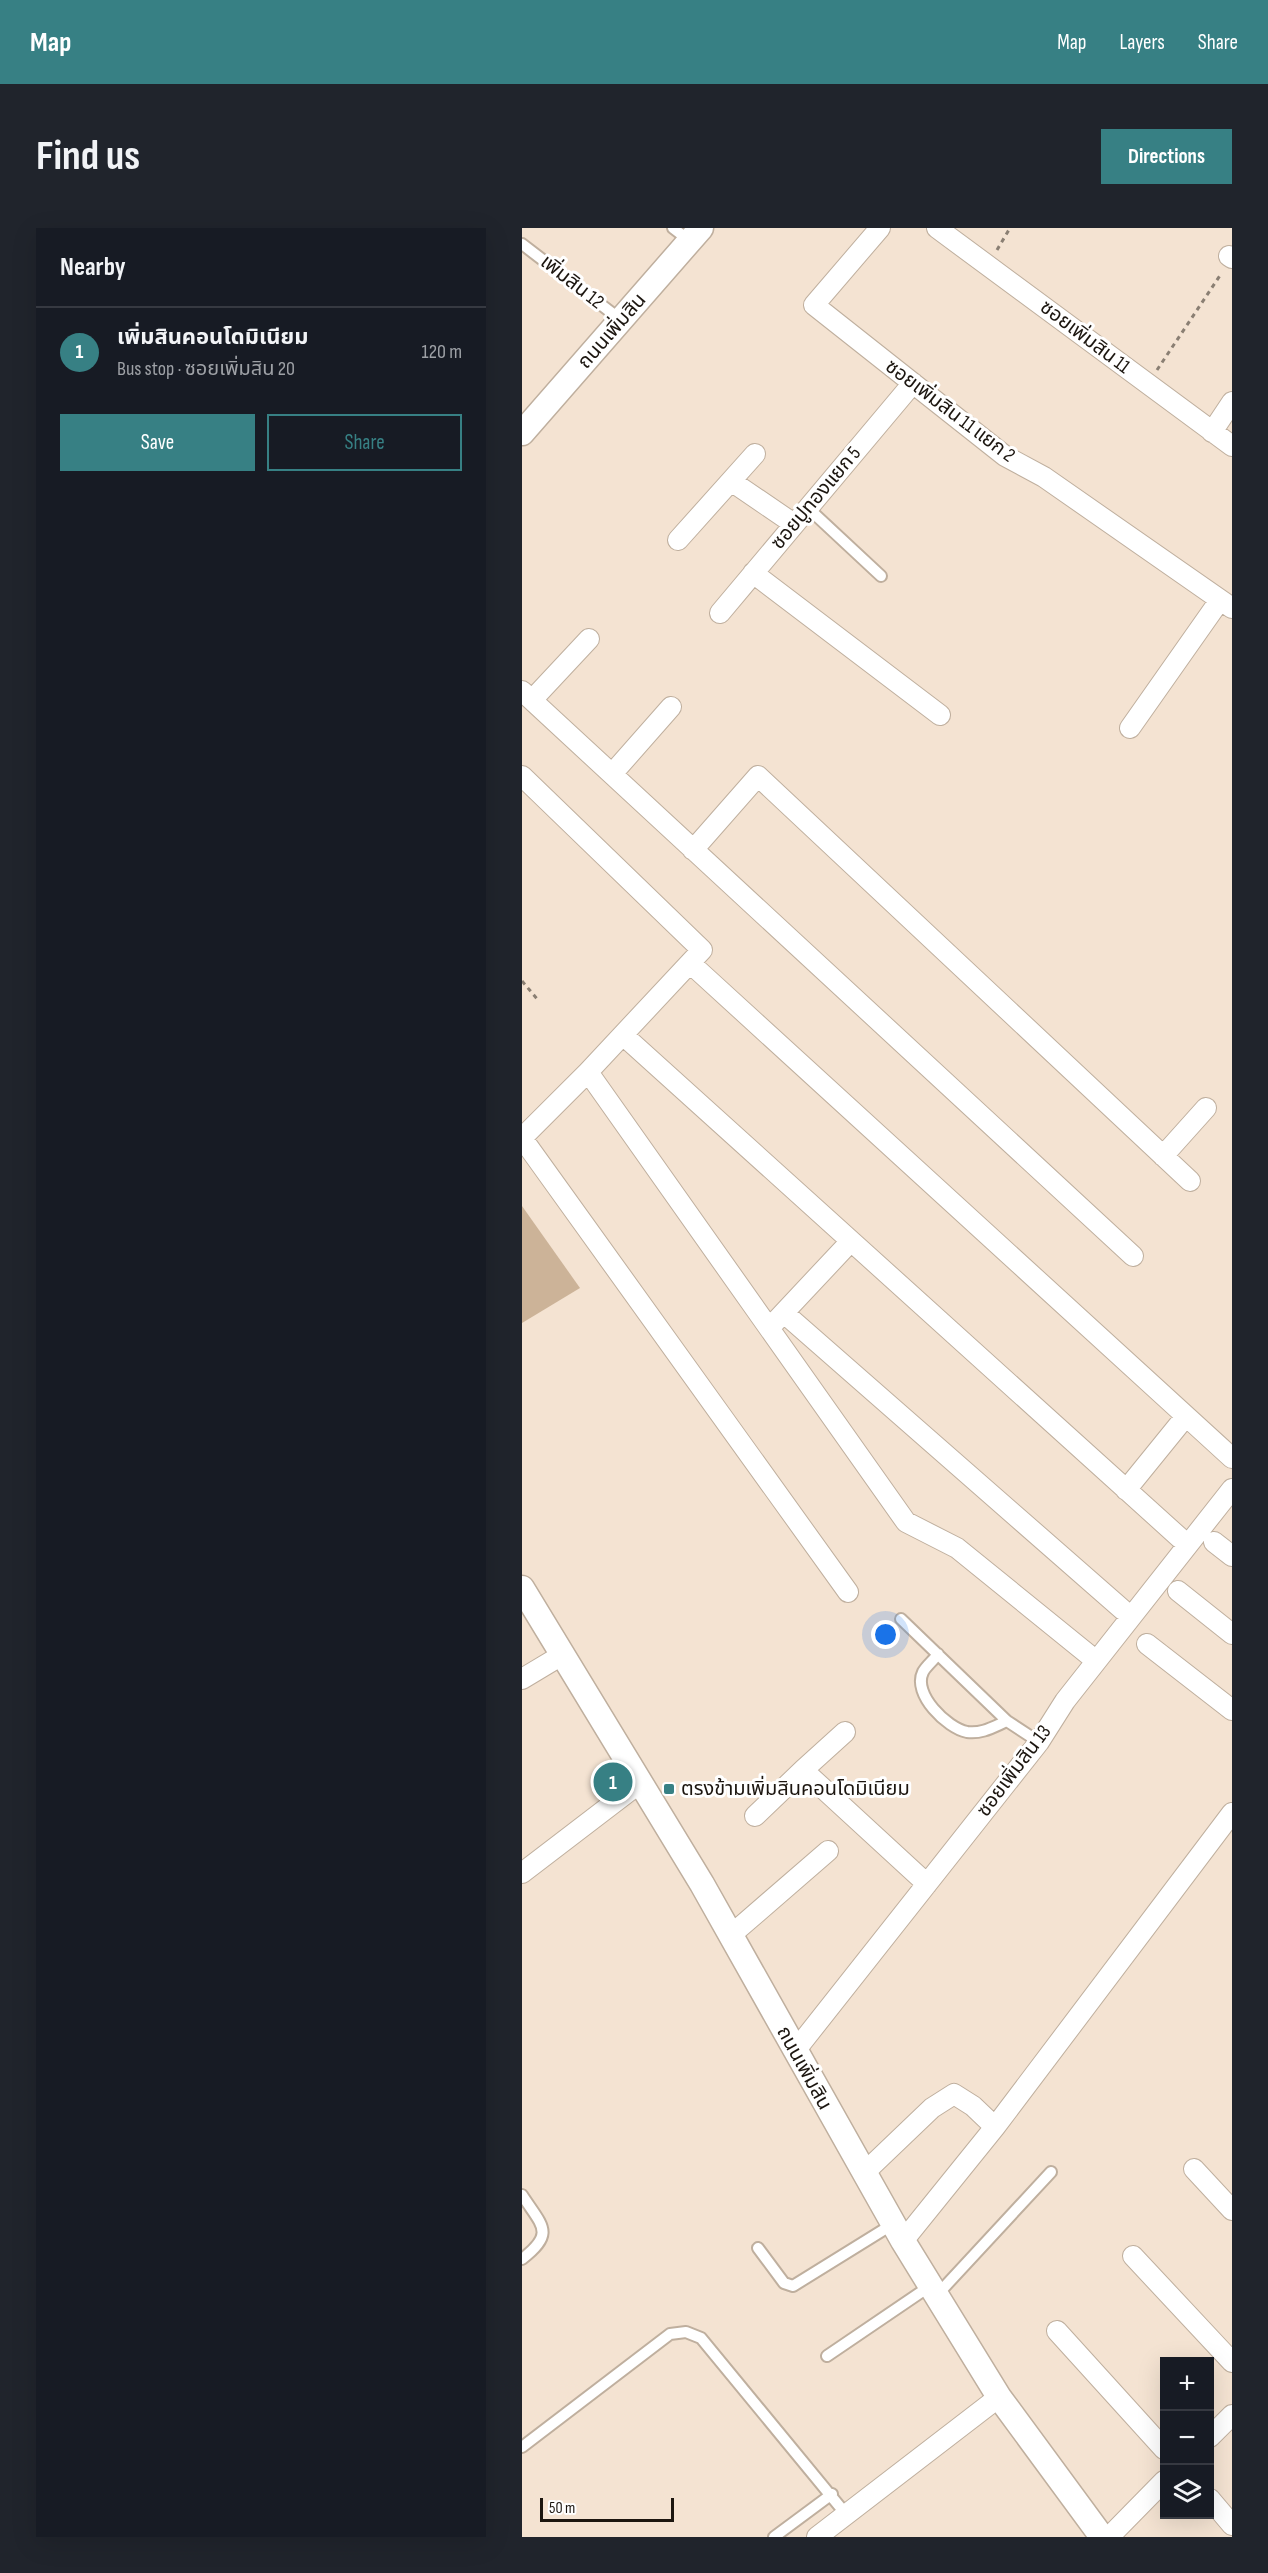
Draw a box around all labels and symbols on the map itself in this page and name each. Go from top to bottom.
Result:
street label: เพิ่มสิน 12 [535,248,610,314]
street label: ถนนเพิ่มสิน [571,287,651,374]
street label: ซอยเพิ่มสิน 11 [1035,294,1136,379]
street label: ซอยเพิ่มสิน 11 แยก 2 [880,353,1021,468]
street label: ซอยปูทองแยก 5 [766,442,866,554]
your location [871,1620,900,1649]
street label: ซอยเพิ่มสิน 13 [970,1719,1056,1822]
pin: 1 [594,1760,632,1804]
place label: ตรงข้ามเพิ่มสินคอนโดมิเนียม [681,1775,910,1801]
marker: ตรงข้ามเพิ่มสินคอนโดมิเนียม [662,1782,676,1796]
street label: ถนนเพิ่มสิน [771,2021,838,2114]
scale bar [540,2495,674,2522]

